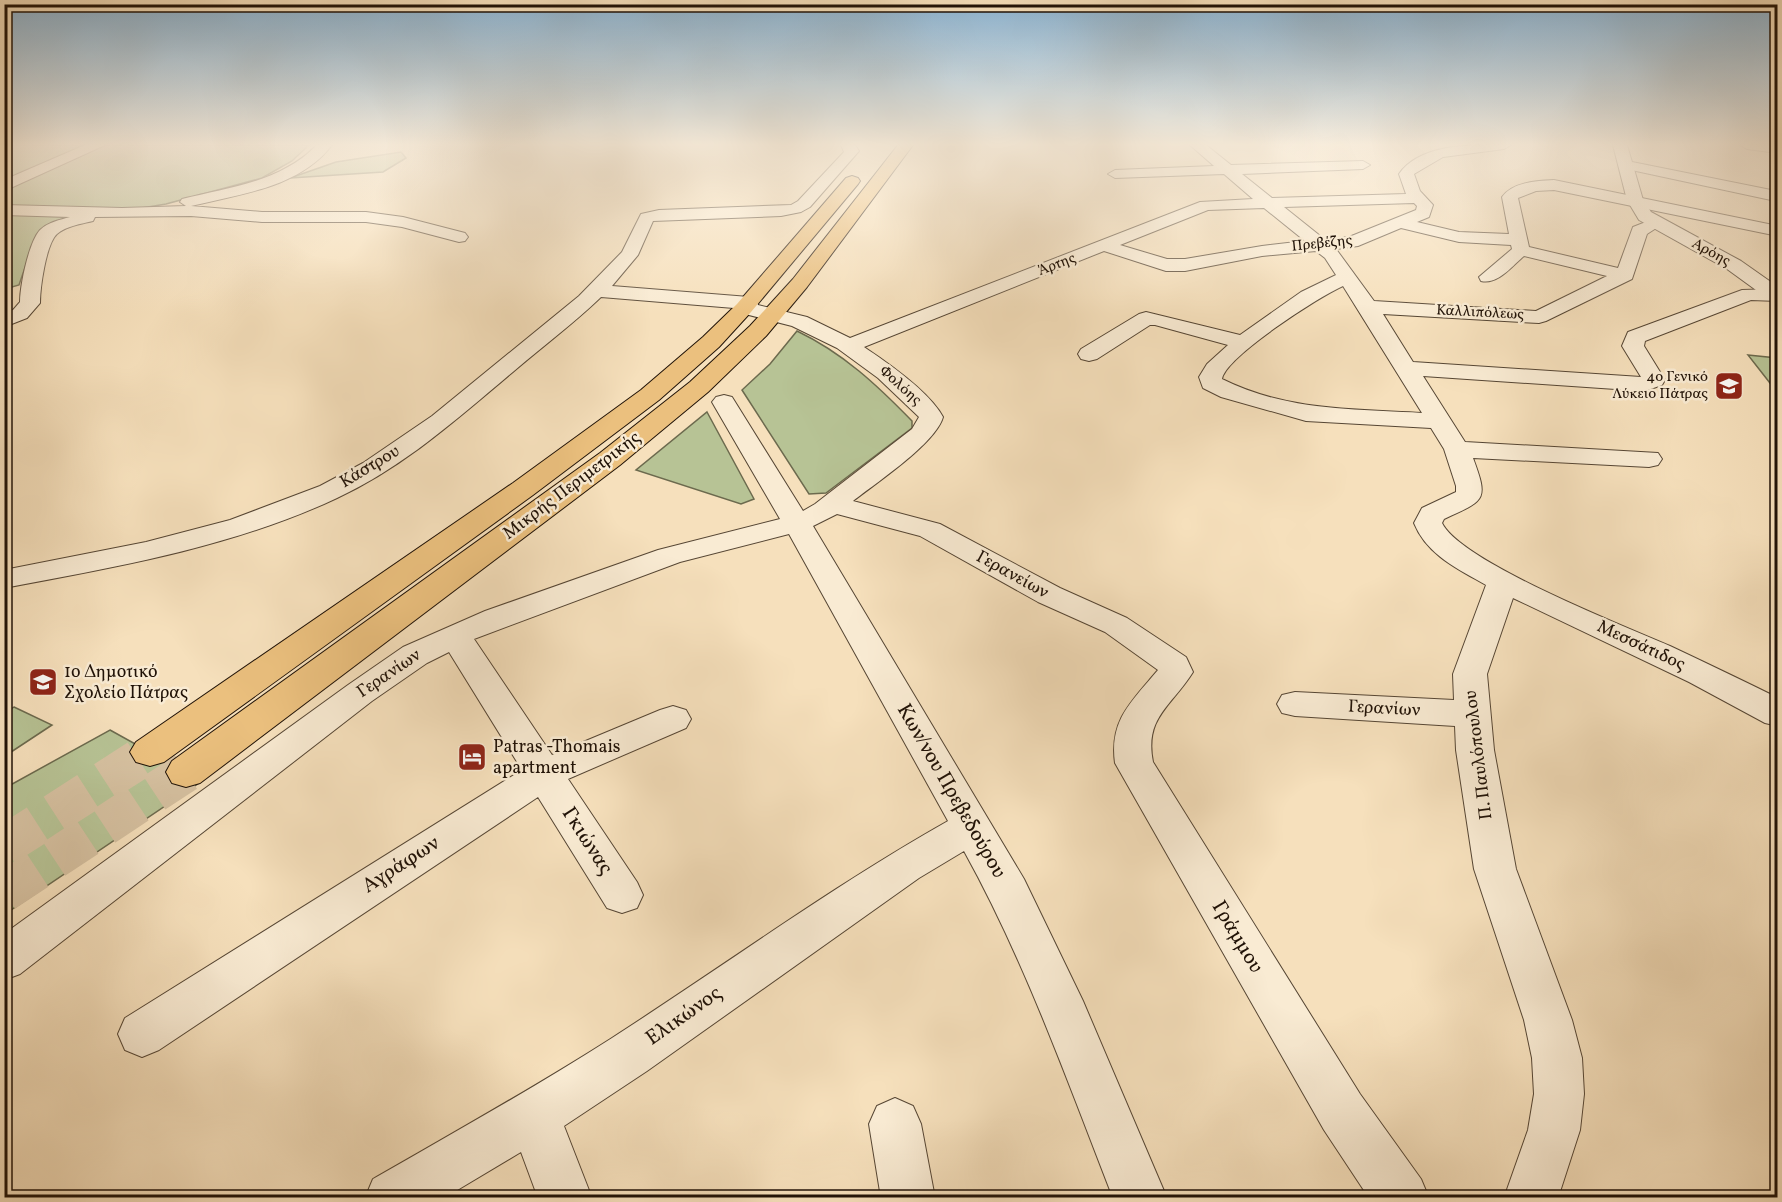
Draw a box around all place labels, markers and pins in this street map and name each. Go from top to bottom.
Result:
place label: 4ο Γενικό Λύκειο Πάτρας [1612,367,1708,405]
school or university icon: 4ο Γενικό Λύκειο Πάτρας [1713,370,1745,402]
place label: 1ο Δημοτικό Σχολείο Πάτρας [64,660,188,706]
school or university icon: 1ο Δημοτικό Σχολείο Πάτρας [27,666,59,698]
place label: Patras -Thomais apartment [493,735,621,781]
hotel icon: Patras -Thomais apartment [456,741,488,773]

